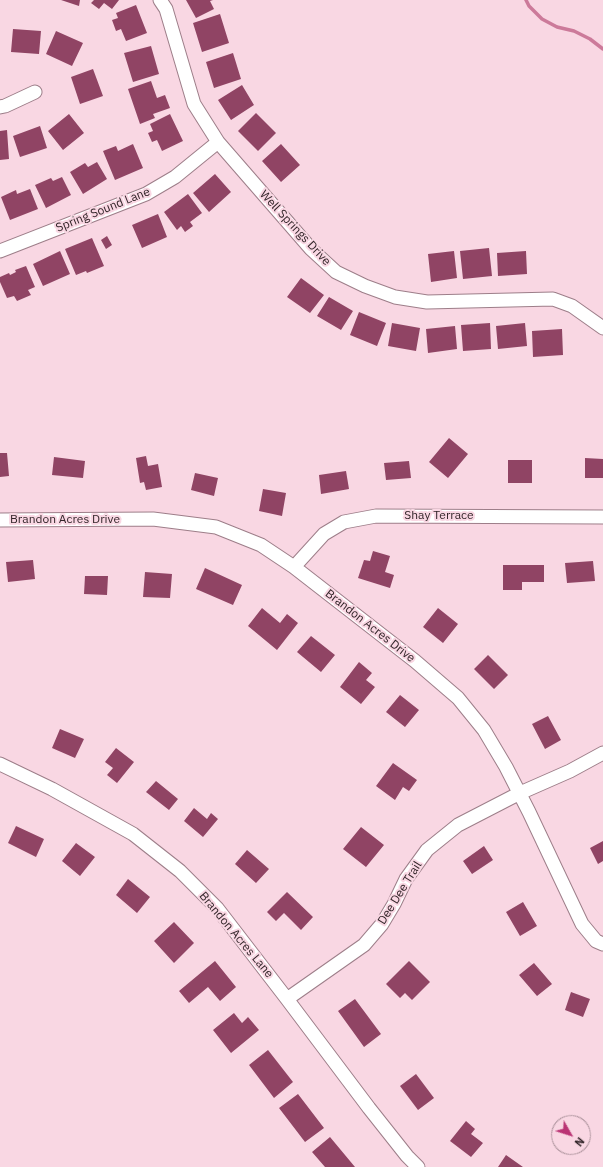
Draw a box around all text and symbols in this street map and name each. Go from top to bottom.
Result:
street label: Spring Sound Lane [54,185,152,235]
street label: Well Springs Drive [257,187,333,269]
street label: Shay Terrace [404,509,474,523]
street label: Brandon Acres Drive [10,513,120,527]
street label: Brandon Acres Drive [322,586,418,666]
street label: Dee Dee Trail [375,859,425,927]
street label: Brandon Acres Lane [196,889,276,981]
north arrow [551,1115,591,1155]
text: N [572,1134,587,1149]

